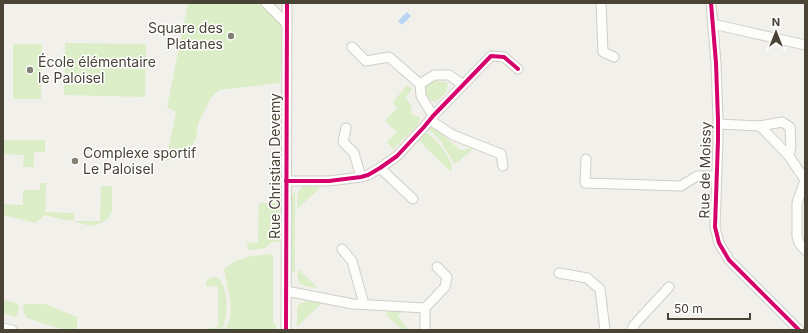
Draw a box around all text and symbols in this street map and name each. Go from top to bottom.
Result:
north arrow [756,12,796,52]
text: N [772,15,780,29]
place label: Square des Platanes [148,19,223,52]
marker: Square des Platanes [226,31,236,41]
place label: École élémentaire le Paloisel [38,53,156,86]
marker: École élémentaire le Paloisel [25,65,35,75]
street label: Rue Christian Devemy [266,93,283,239]
street label: Rue de Moissy [695,121,714,219]
place label: Complexe sportif Le Paloisel [83,144,196,177]
marker: Complexe sportif Le Paloisel [70,156,80,166]
scale bar [668,295,750,321]
text: 50 m [674,301,703,316]

